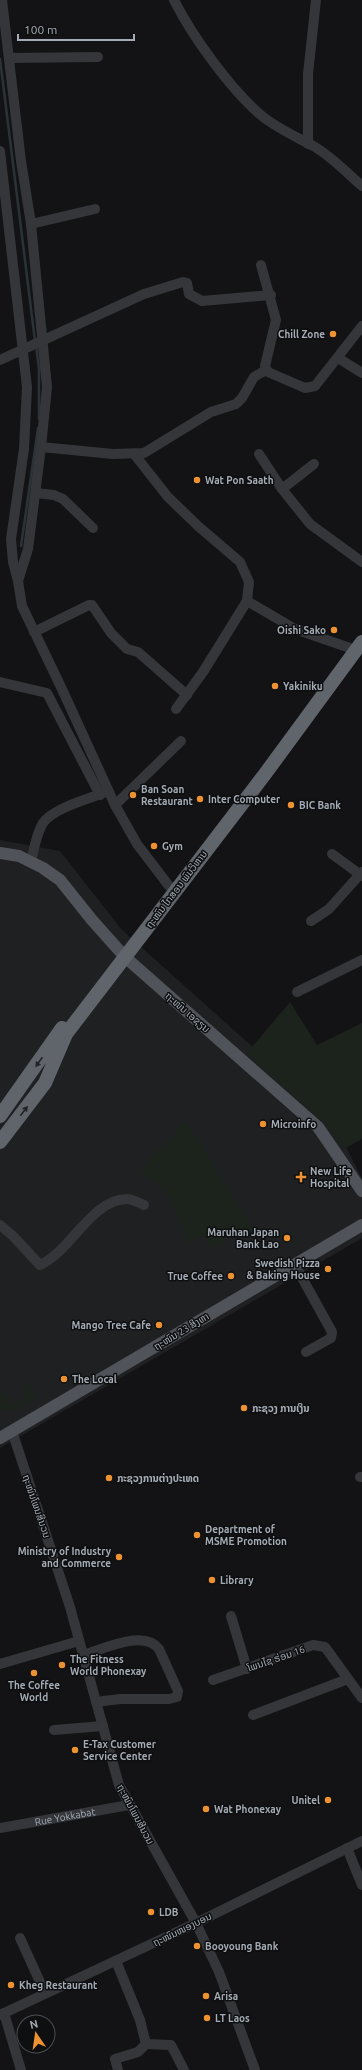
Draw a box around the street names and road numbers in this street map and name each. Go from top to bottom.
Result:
street label: ຖະໜົນ ໄກສອນ ພົມວິຫານ [144,848,209,930]
street label: ຖະໜົນ ເອຊຽນ [163,990,212,1035]
street label: ຖະໜົນ 23 ສິງຫາ [152,1311,211,1352]
street label: ຖະໜົນໂພນສີນວນ [21,1473,53,1539]
street label: ໂພນໄຊ ຮ່ອມ 16 [245,1643,307,1674]
street label: ຖະໜົນໂພນສີນວນ [115,1782,157,1846]
street label: Rue Yokkabat [34,1806,96,1828]
street label: ຖະໜົນໜອງບອນ [151,1911,213,1948]

